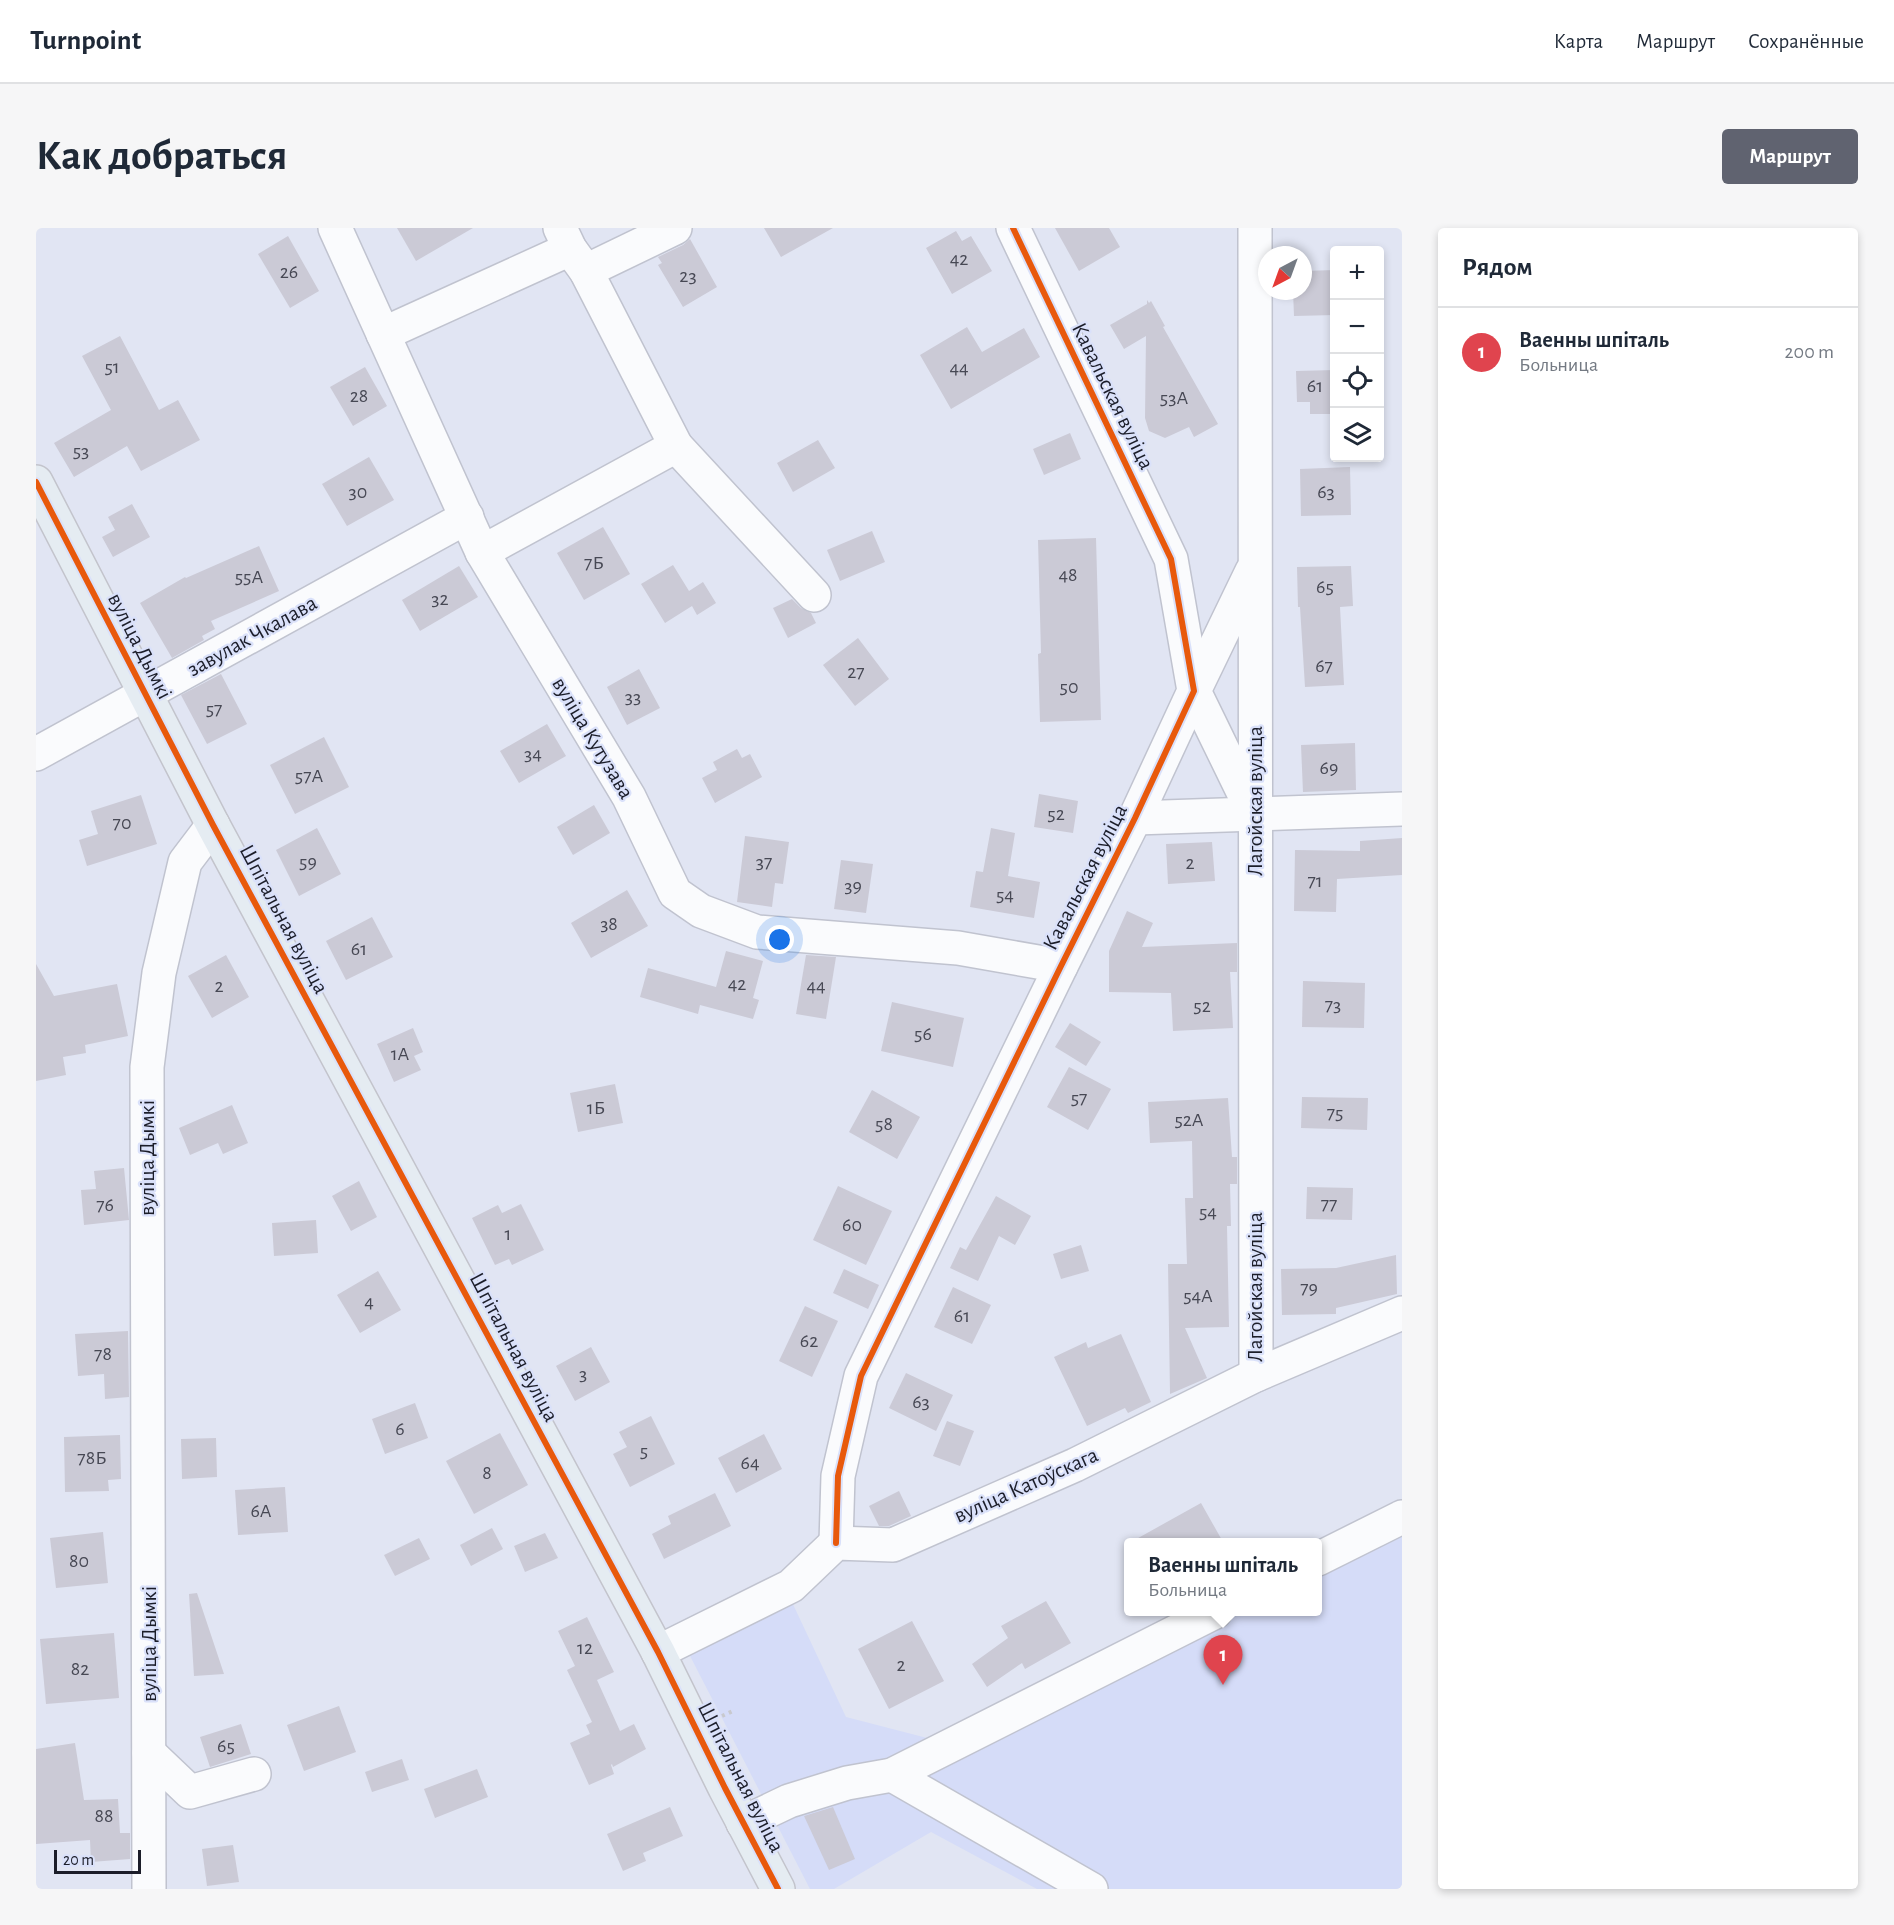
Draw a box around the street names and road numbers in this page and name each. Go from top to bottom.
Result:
street label: Кавальская вуліца [1068,319,1158,473]
street label: вуліца Дымкі [104,589,176,703]
street label: завулак Чкалава [184,591,320,681]
street label: вуліца Кутузава [548,673,638,803]
street label: Лагойская вуліца [1244,726,1266,876]
street label: Кавальская вуліца [1039,801,1131,953]
street label: Шпітальная вуліца [235,841,333,997]
street label: вуліца Дымкі [136,1100,158,1216]
street label: Лагойская вуліца [1244,1212,1266,1362]
street label: Шпітальная вуліца [465,1269,563,1425]
street label: вуліца Катоўскага [951,1443,1101,1527]
street label: вуліца Дымкі [138,1586,160,1702]
street label: Шпітальная вуліца [694,1698,788,1856]

